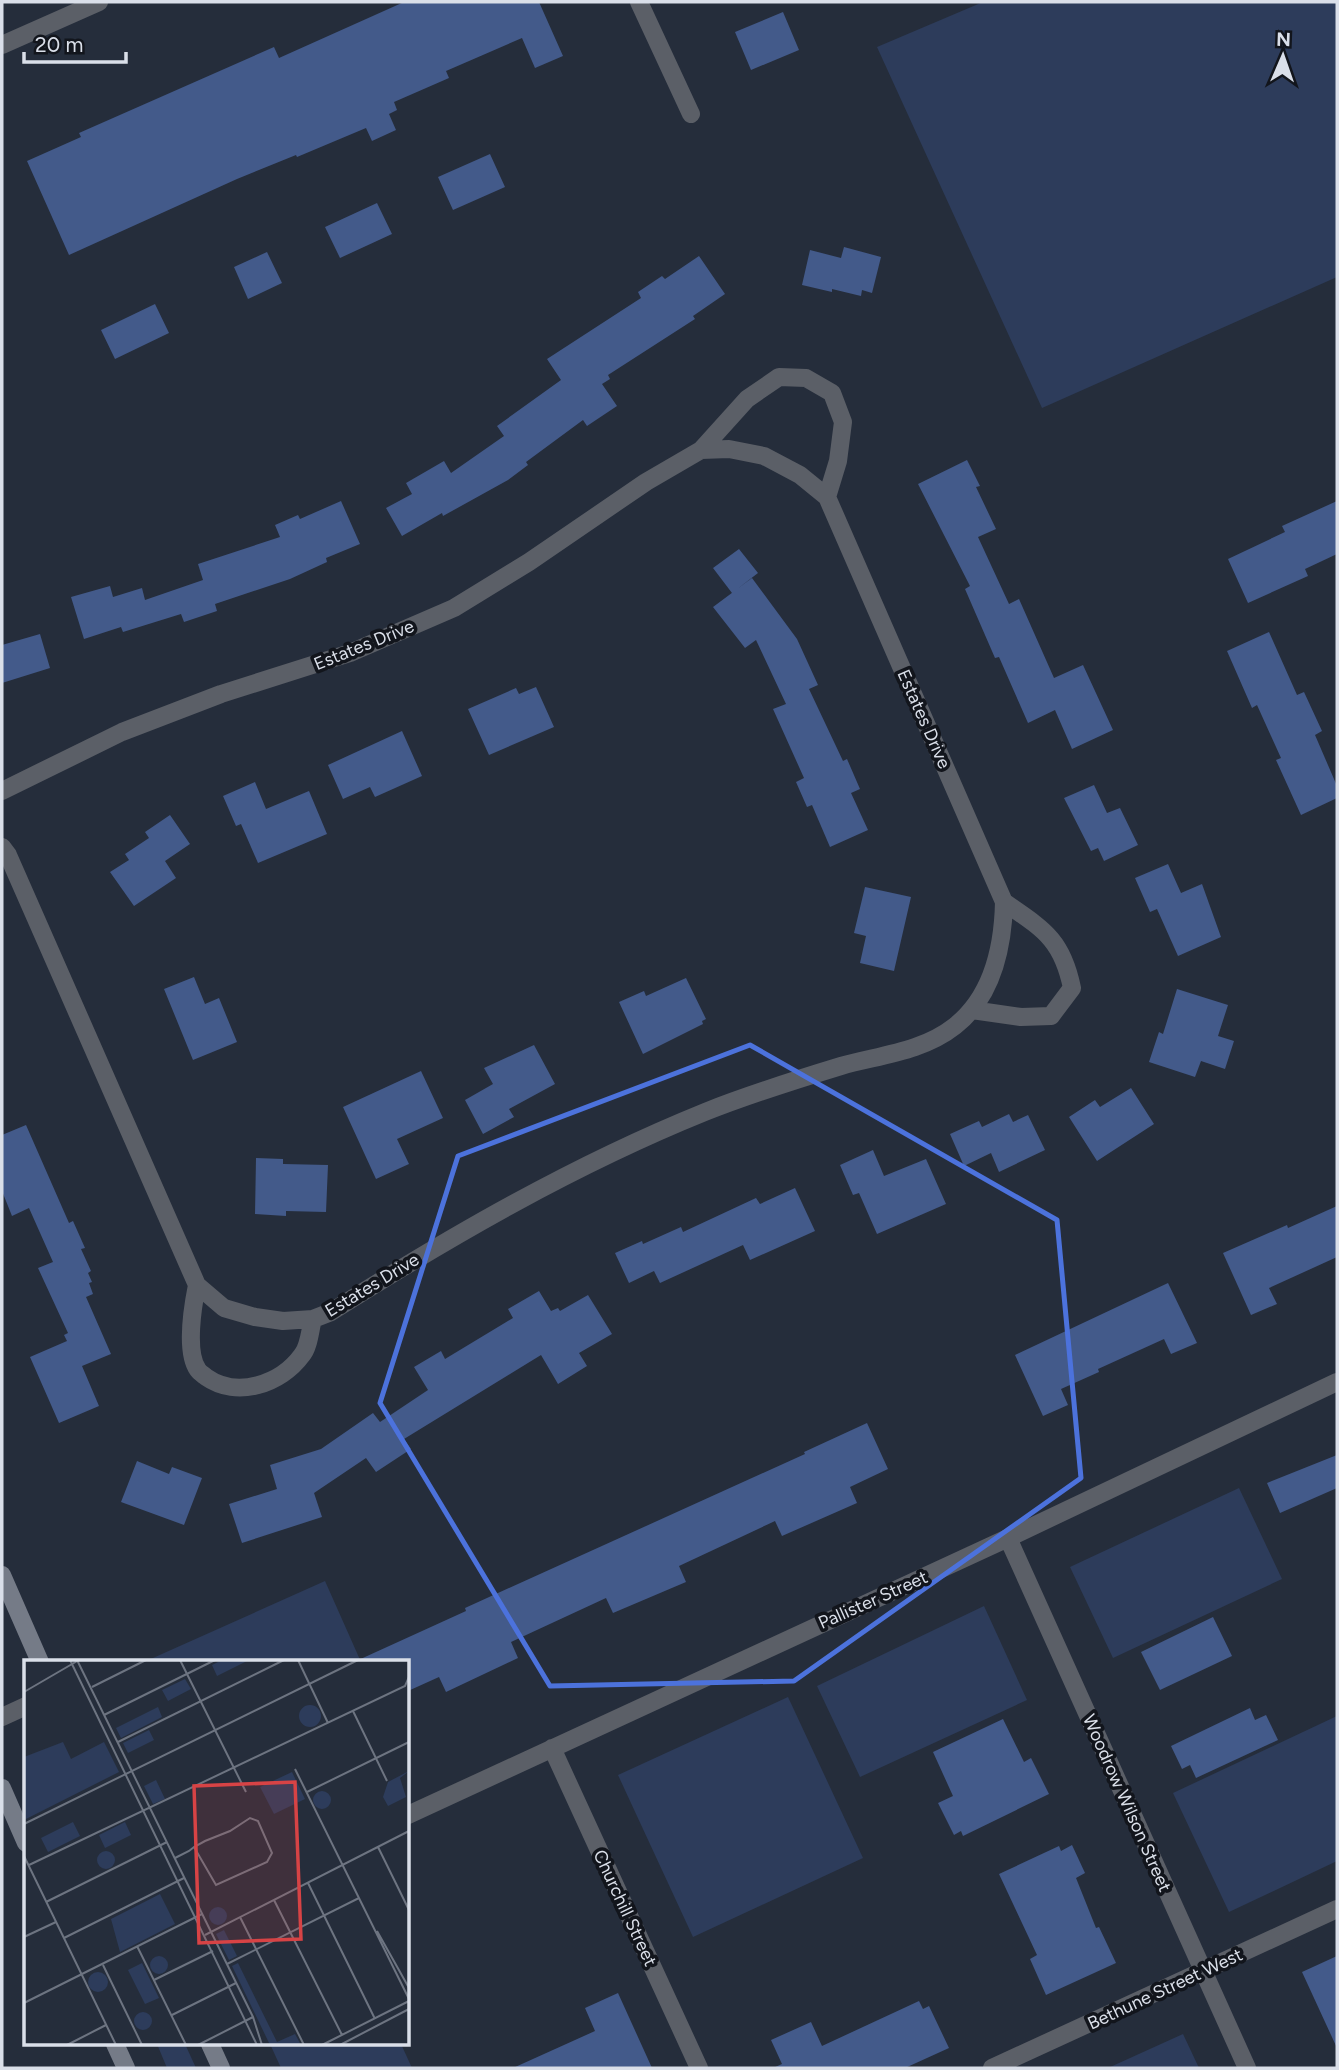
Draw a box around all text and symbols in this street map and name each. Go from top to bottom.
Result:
scale bar [24,21,126,65]
north arrow [1248,21,1318,91]
text: N [1276,28,1291,51]
text: 20 m [35,32,83,57]
street label: Estates Drive [311,615,417,675]
street label: Estates Drive [892,666,956,772]
street label: Estates Drive [321,1248,423,1322]
street label: Pallister Street [815,1566,931,1634]
inset map [24,1660,410,2046]
street label: Woodrow Wilson Street [1078,1711,1176,1895]
street label: Churchill Street [588,1846,662,1970]
street label: Bethune Street West [1084,1943,1246,2035]

